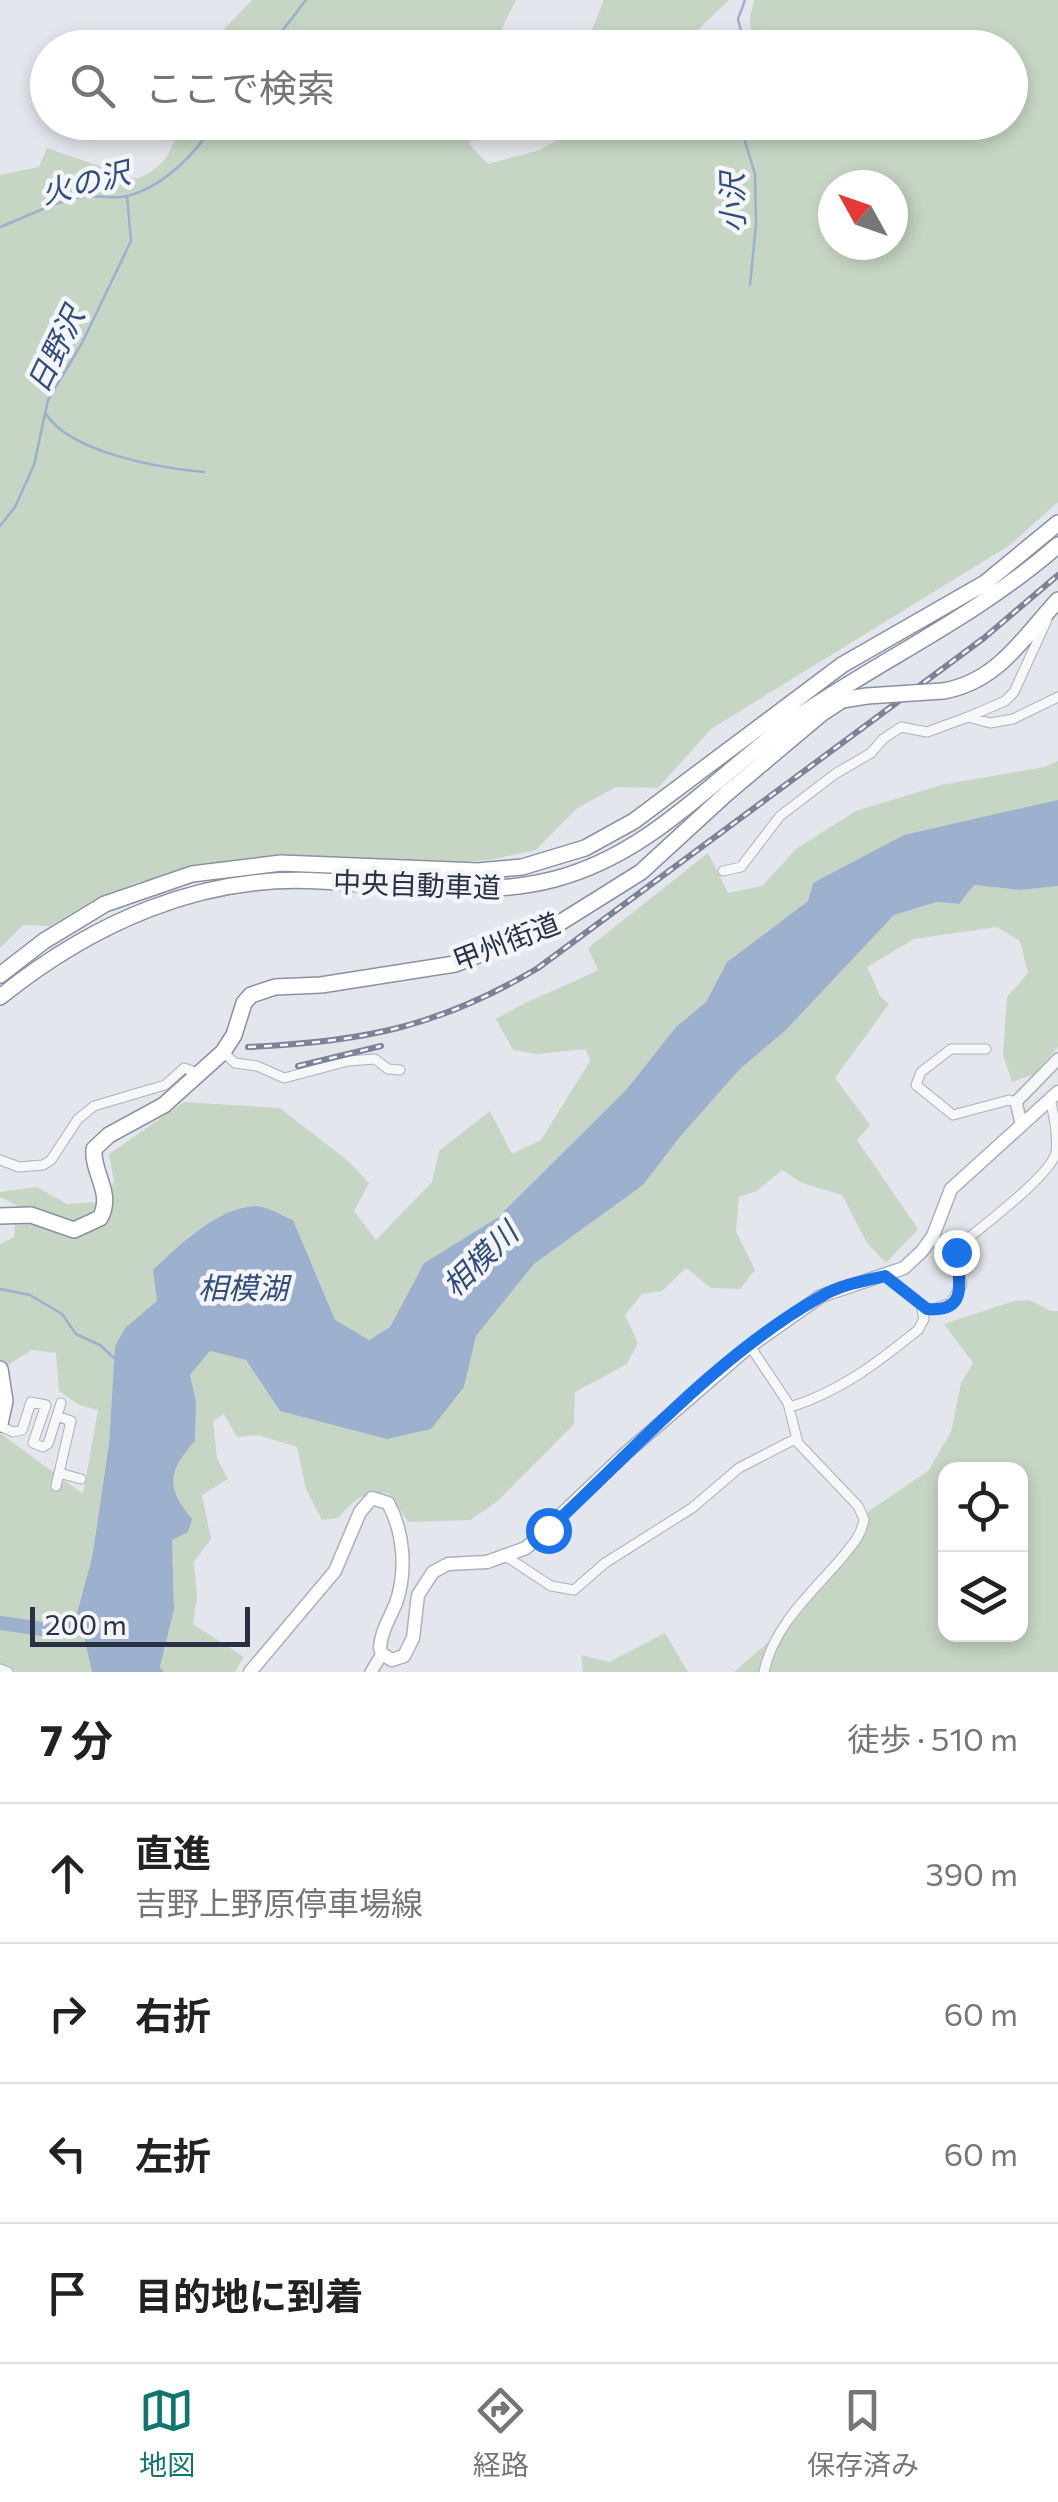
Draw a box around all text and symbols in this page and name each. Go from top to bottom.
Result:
search box [30,30,1028,140]
icon: search [65,58,120,113]
text: ここで検索 [145,63,335,110]
water label: 火の沢 [37,151,137,210]
water label: 小沢 [712,169,750,233]
north arrow [818,170,908,260]
water label: 日野沢 [18,297,92,398]
street label: 中央自動車道 [332,864,502,904]
street label: 甲州街道 [448,905,564,977]
water label: 相模川 [434,1211,526,1303]
route end [934,1230,980,1276]
water label: 相模湖 [198,1268,292,1305]
map controls [938,1462,1028,1642]
button: locate [938,1462,1028,1552]
route start [526,1508,572,1554]
button: layers [938,1552,1028,1642]
scale bar [30,1602,250,1646]
text: 200 m [45,1607,127,1641]
text: 7 分 [40,1713,113,1765]
text: 徒歩 · 510 m [847,1718,1018,1758]
text: 直進 [135,1828,211,1875]
icon: ahead [40,1846,95,1901]
text: 390 m [925,1853,1018,1893]
text: 吉野上野原停車場線 [135,1882,423,1922]
icon: right [40,1986,95,2041]
text: 右折 [135,1991,211,2038]
text: 60 m [944,1993,1018,2033]
icon: left [40,2126,95,2181]
text: 左折 [135,2131,211,2178]
text: 60 m [944,2133,1018,2173]
icon: arrive [40,2266,95,2321]
text: 目的地に到着 [135,2271,363,2318]
tab: 地図 [139,2383,195,2483]
tab: 経路 [473,2383,529,2483]
tab: 保存済み [807,2383,919,2483]

